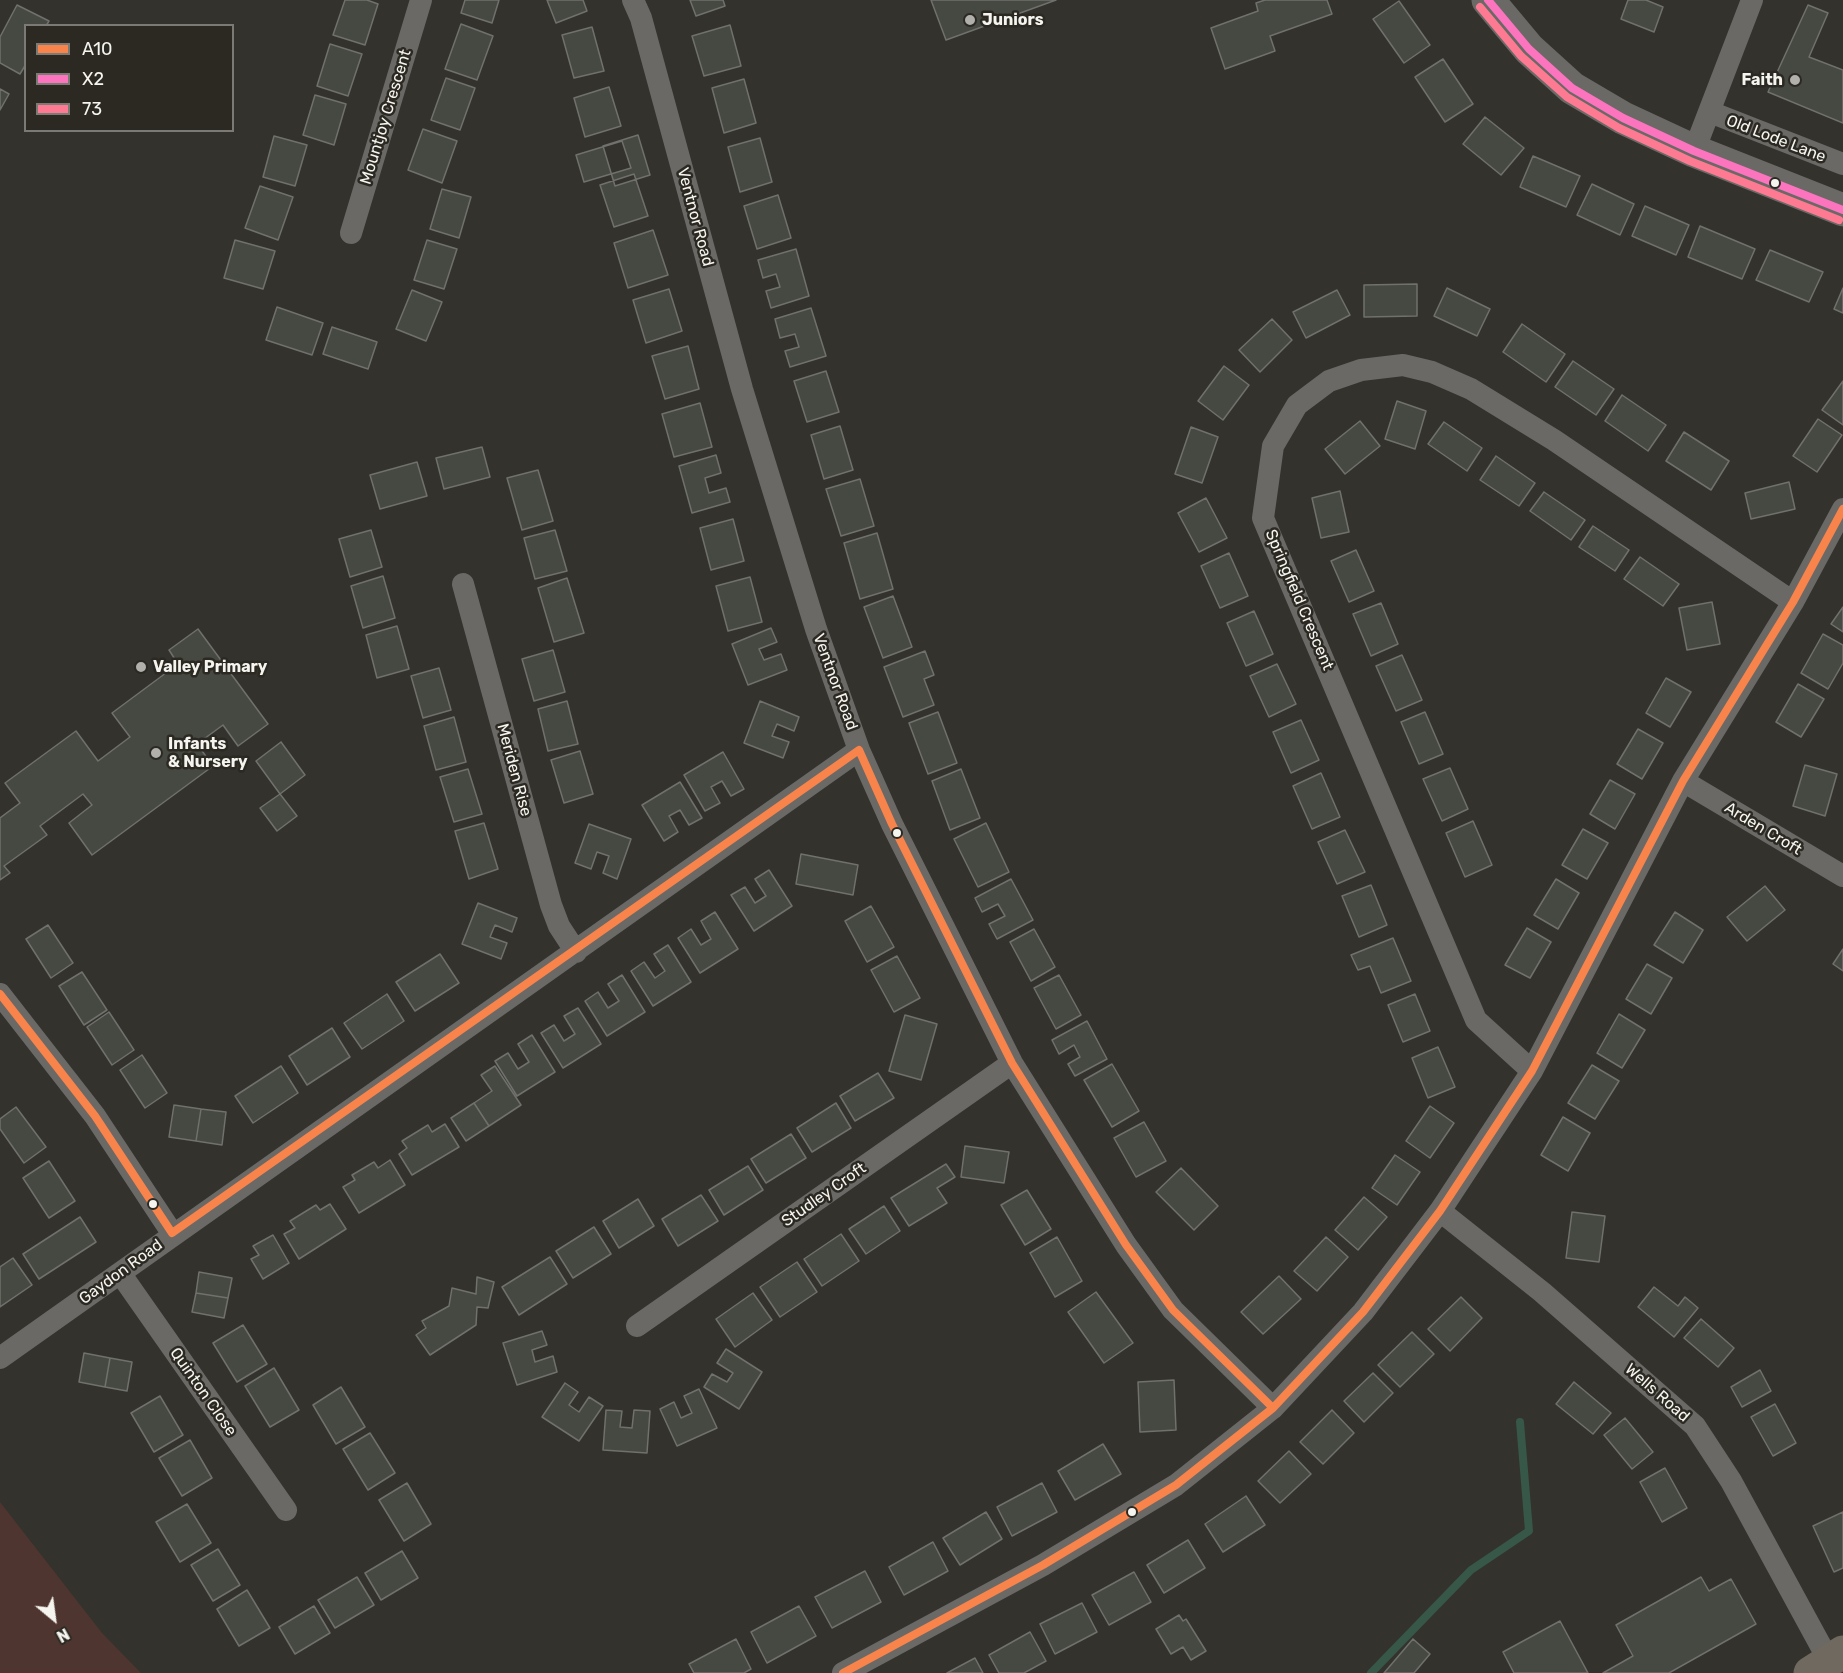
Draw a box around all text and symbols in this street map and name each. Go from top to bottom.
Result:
place label: Juniors [982,10,1044,30]
marker: Juniors [963,13,977,27]
legend [24,24,234,132]
text: A10 [82,38,112,60]
street label: Mountjoy Crescent [356,47,416,187]
text: X2 [82,68,104,90]
place label: Faith [1742,70,1783,90]
marker: Faith [1788,73,1802,87]
text: 73 [82,98,102,120]
street label: Old Lode Lane [1724,111,1828,167]
street label: Ventnor Road [673,166,717,268]
unlabelled marker [1769,177,1781,189]
street label: Springfield Crescent [1261,527,1337,673]
street label: Ventnor Road [809,631,861,733]
place label: Valley Primary [153,657,267,677]
marker: Valley Primary [134,660,148,674]
street label: Meriden Rise [492,722,536,818]
place label: Infants & Nursery [168,734,247,772]
marker: Infants & Nursery [149,746,163,760]
street label: Arden Croft [1721,798,1805,860]
unlabelled marker [891,827,903,839]
street label: Studley Croft [778,1159,870,1231]
unlabelled marker [147,1198,159,1210]
street label: Gaydon Road [76,1235,166,1309]
street label: Quinton Close [165,1344,241,1440]
street label: Wells Road [1621,1360,1693,1426]
unlabelled marker [1126,1506,1138,1518]
north arrow [24,1589,84,1649]
text: N [53,1624,73,1646]

